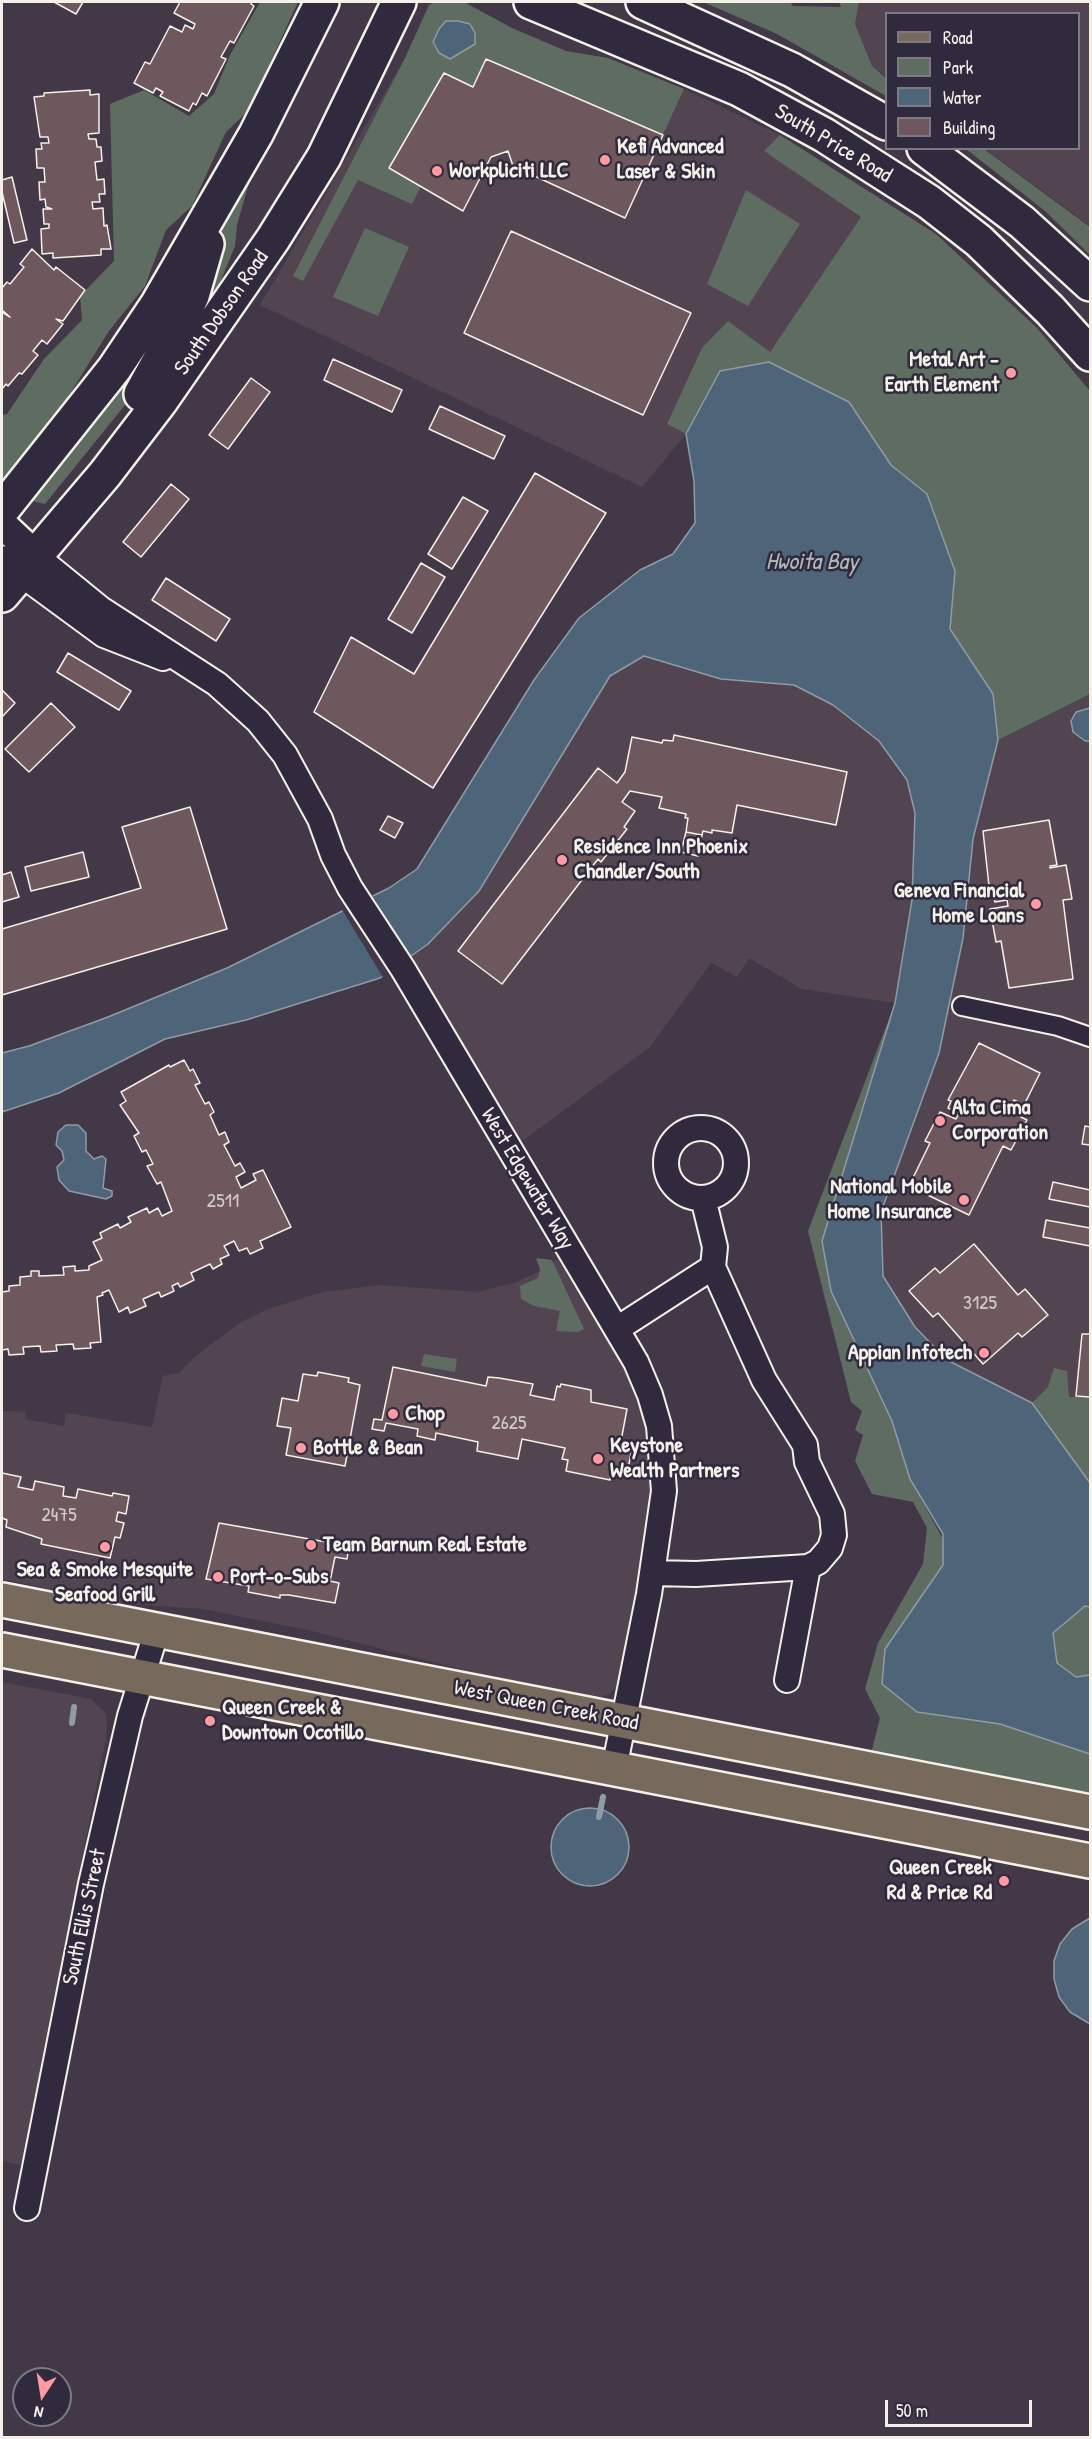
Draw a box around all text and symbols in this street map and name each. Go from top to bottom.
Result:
legend [885,12,1080,150]
text: Road [943,25,973,50]
text: Park [943,55,973,80]
text: Water [943,85,981,110]
street label: South Price Road [770,99,896,189]
text: Building [943,115,995,140]
place label: Kefi Advanced Laser & Skin [617,134,724,186]
marker: Kefi Advanced Laser & Skin [598,153,612,167]
place label: Workpliciti LLC [449,158,569,184]
marker: Workpliciti LLC [430,164,444,178]
street label: South Dobson Road [169,245,275,381]
place label: Metal Art - Earth Element [885,347,999,398]
marker: Metal Art - Earth Element [1004,366,1018,380]
water label: Hwoita Bay [766,549,858,577]
place label: Residence Inn Phoenix Chandler/South [574,834,748,885]
marker: Residence Inn Phoenix Chandler/South [555,853,569,867]
place label: Geneva Financial Home Loans [894,878,1024,930]
marker: Geneva Financial Home Loans [1029,897,1043,911]
place label: Alta Cima Corporation [952,1095,1048,1146]
street label: West Edgewater Way [474,1103,580,1255]
marker: Alta Cima Corporation [933,1114,947,1128]
place label: National Mobile Home Insurance [827,1174,952,1226]
house number: 2511 [207,1190,239,1214]
marker: National Mobile Home Insurance [957,1193,971,1207]
house number: 3125 [963,1292,997,1316]
place label: Appian Infotech [848,1340,972,1366]
marker: Appian Infotech [977,1346,991,1360]
place label: Chop [405,1401,445,1427]
marker: Chop [386,1407,400,1421]
house number: 2625 [491,1412,527,1436]
place label: Keystone Wealth Partners [610,1433,740,1484]
place label: Bottle & Bean [313,1435,423,1461]
marker: Bottle & Bean [294,1441,308,1455]
marker: Keystone Wealth Partners [591,1452,605,1466]
house number: 2475 [41,1504,77,1528]
place label: Team Barnum Real Estate [323,1532,527,1558]
marker: Team Barnum Real Estate [304,1538,318,1552]
marker: Sea & Smoke Mesquite Seafood Grill [98,1540,112,1554]
place label: Sea & Smoke Mesquite Seafood Grill [17,1557,193,1609]
place label: Port-o-Subs [230,1564,329,1590]
marker: Port-o-Subs [211,1570,225,1584]
street label: West Queen Creek Road [451,1675,641,1737]
place label: Queen Creek & Downtown Ocotillo [222,1695,364,1747]
marker: Queen Creek & Downtown Ocotillo [203,1714,217,1728]
street label: South Ellis Street [58,1847,112,1987]
place label: Queen Creek Rd & Price Rd [887,1855,992,1906]
marker: Queen Creek Rd & Price Rd [997,1874,1011,1888]
north arrow [12,2367,72,2427]
scale bar [888,2388,1035,2426]
text: 50 m [896,2398,928,2423]
text: N [32,2401,45,2424]

